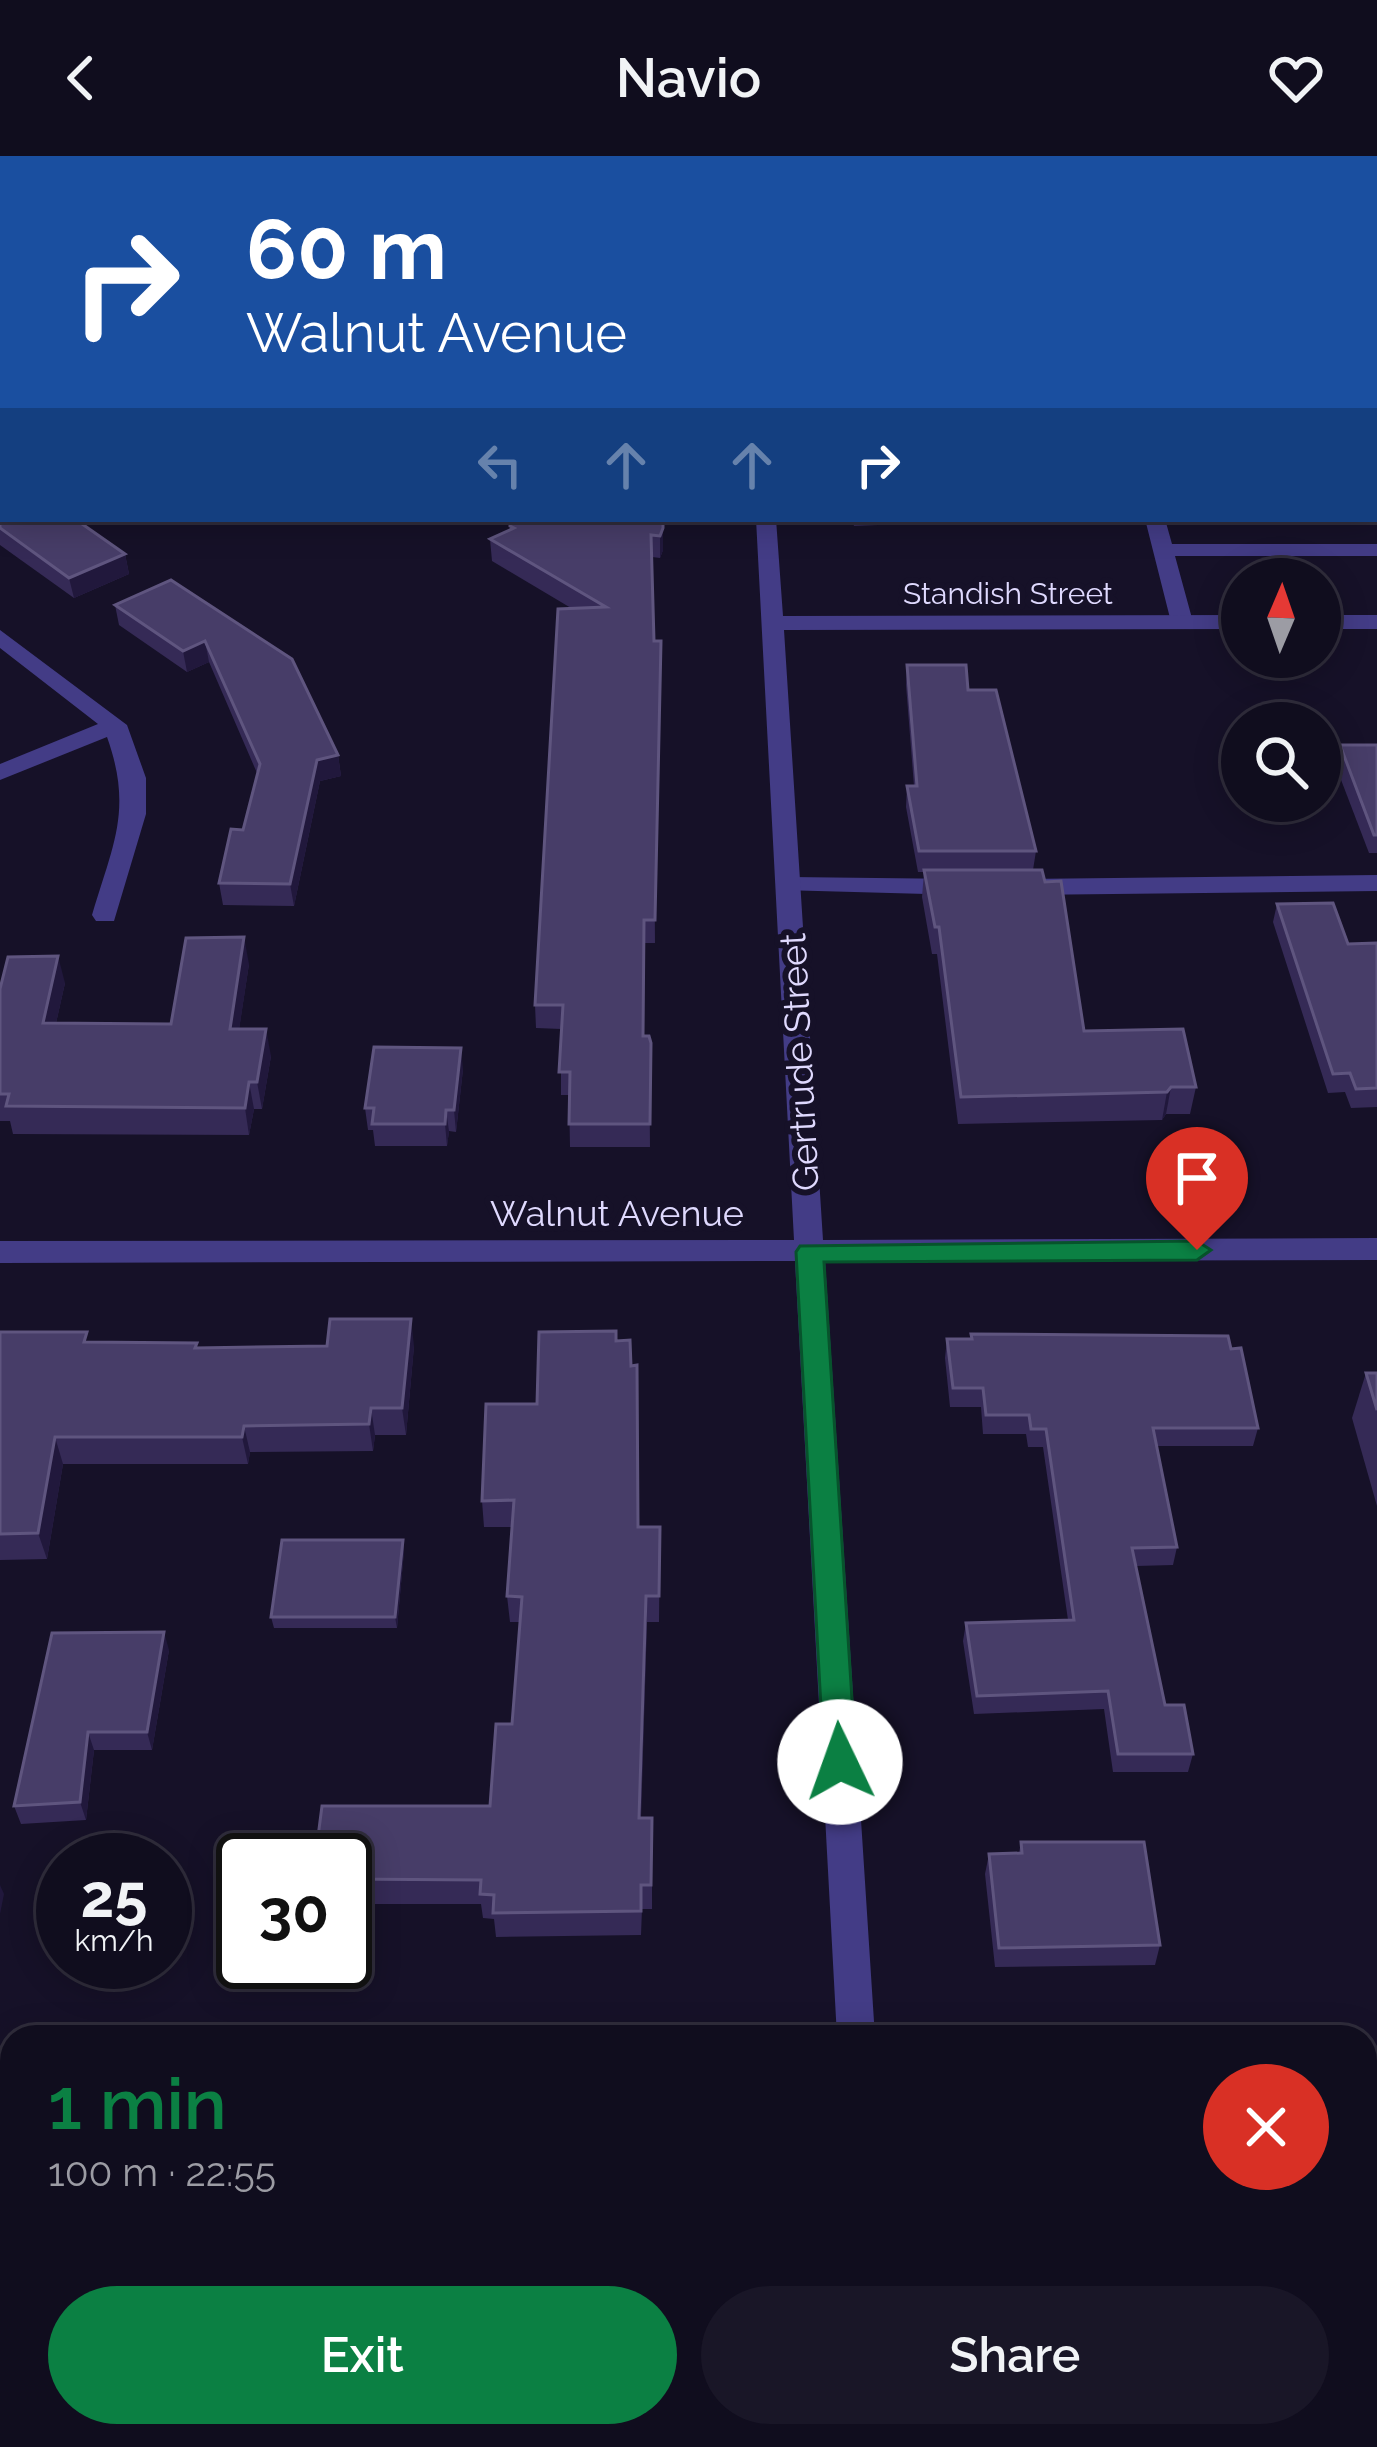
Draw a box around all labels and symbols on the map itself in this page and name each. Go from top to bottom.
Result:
north arrow [1221,558,1341,678]
street label: Standish Street [903,576,1113,611]
street label: Gertrude Street [771,932,827,1192]
pin [1146,1127,1248,1250]
street label: Walnut Avenue [490,1192,744,1234]
position arrow [777,1699,903,1825]
speed limit sign: 30 [216,1833,372,1989]

